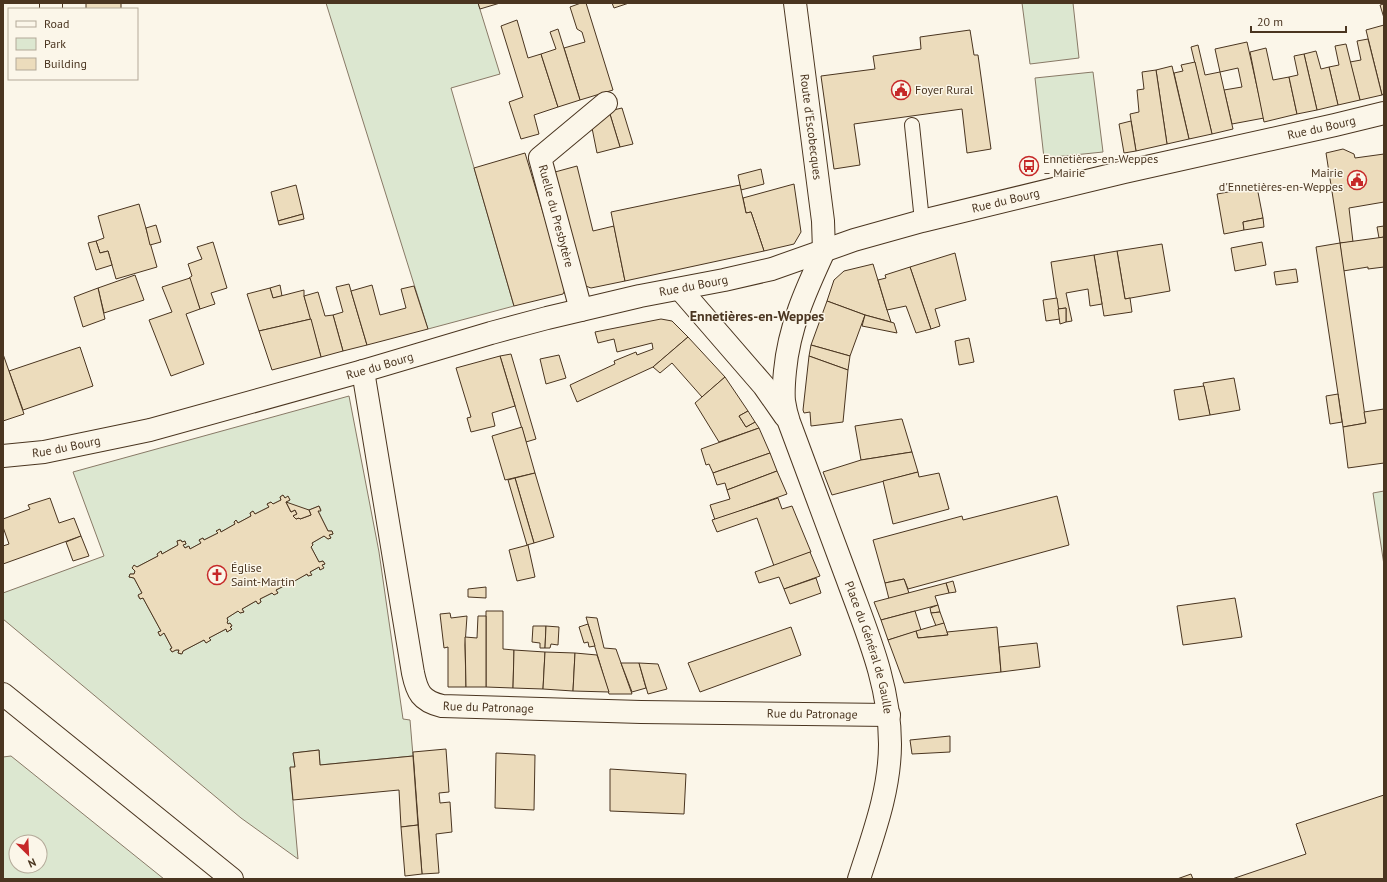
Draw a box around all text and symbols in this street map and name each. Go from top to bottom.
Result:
legend [8,8,138,80]
scale bar [1251,8,1346,34]
text: 20 m [1257,14,1283,29]
text: Road [44,16,69,31]
text: Park [44,36,66,51]
text: Building [44,56,87,71]
street label: Route d'Escobecques [797,73,826,181]
public building icon: Foyer Rural [890,79,912,101]
place label: Foyer Rural [915,82,974,97]
street label: Rue du Bourg [1286,112,1357,142]
place label: Ennetières-en-Weppes – Mairie [1043,151,1158,180]
bus stop icon: Ennetières-en-Weppes – Mairie [1018,155,1040,177]
street label: Ruelle du Presbytère [536,163,577,269]
place label: Mairie d'Ennetières-en-Weppes [1219,165,1343,194]
public building icon: Mairie d'Ennetières-en-Weppes [1346,169,1368,191]
street label: Rue du Bourg [970,185,1041,216]
street label: Rue du Bourg [658,271,729,299]
district label: Ennetières-en-Weppes [690,307,824,325]
street label: Rue du Bourg [344,348,415,382]
street label: Rue du Bourg [31,432,102,460]
place label: Église Saint-Martin [231,560,295,589]
church icon: Église Saint-Martin [206,564,228,586]
street label: Place du Général de Gaulle [842,579,896,715]
street label: Rue du Patronage [443,698,534,716]
street label: Rue du Patronage [767,706,858,722]
north arrow [8,834,48,874]
text: N [26,855,38,871]

